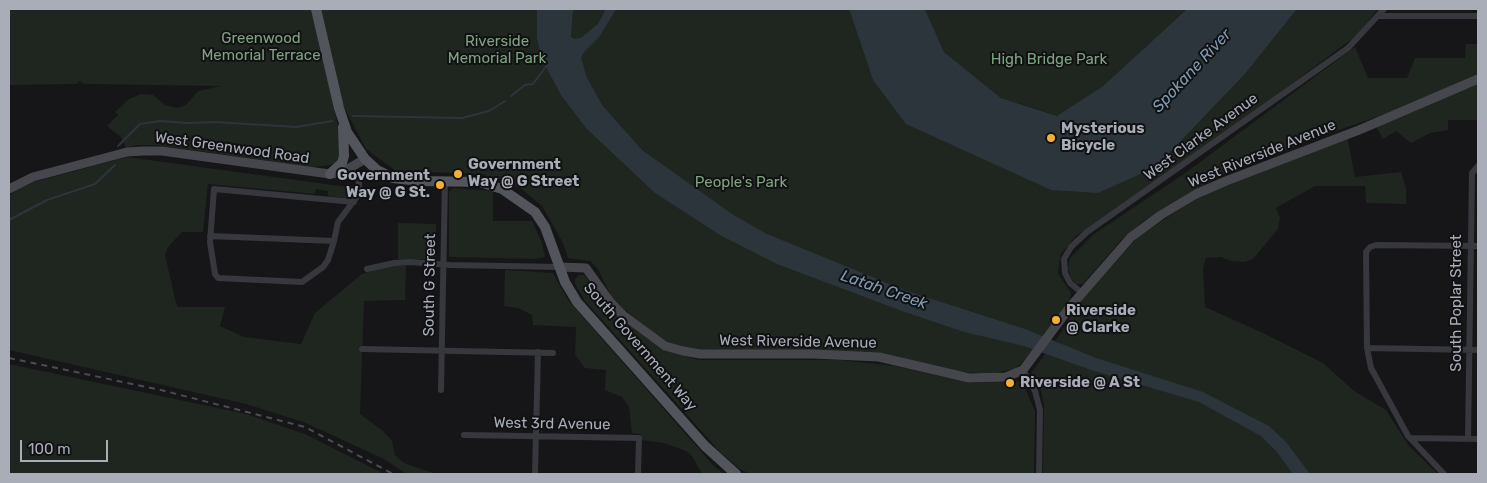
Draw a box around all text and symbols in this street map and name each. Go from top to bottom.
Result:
water label: Spokane River [1149,25,1235,117]
park label: Greenwood Memorial Terrace [201,30,321,65]
park label: Riverside Memorial Park [448,33,546,68]
park label: High Bridge Park [991,51,1107,69]
street label: West Clarke Avenue [1140,89,1262,185]
street label: West Riverside Avenue [1186,116,1338,192]
place label: Mysterious Bicycle [1061,120,1144,155]
street label: West Greenwood Road [153,128,311,168]
marker: Mysterious Bicycle [1045,132,1057,144]
place label: Government Way @ G Street [468,156,579,191]
place label: Government Way @ G St. [337,167,430,202]
marker: Government Way @ G Street [452,168,464,180]
park label: People's Park [695,174,787,192]
marker: Government Way @ G St. [434,179,446,191]
street label: South G Street [420,233,440,337]
street label: South Poplar Street [1448,234,1466,372]
water label: Latah Creek [838,266,930,314]
street label: South Government Way [579,279,701,415]
place label: Riverside @ Clarke [1066,302,1136,337]
marker: Riverside @ Clarke [1050,314,1062,326]
street label: West Riverside Avenue [719,332,877,352]
place label: Riverside @ A St [1020,374,1140,392]
marker: Riverside @ A St [1004,377,1016,389]
street label: West 3rd Avenue [493,414,611,434]
scale bar [22,430,110,462]
text: 100 m [28,440,70,458]

